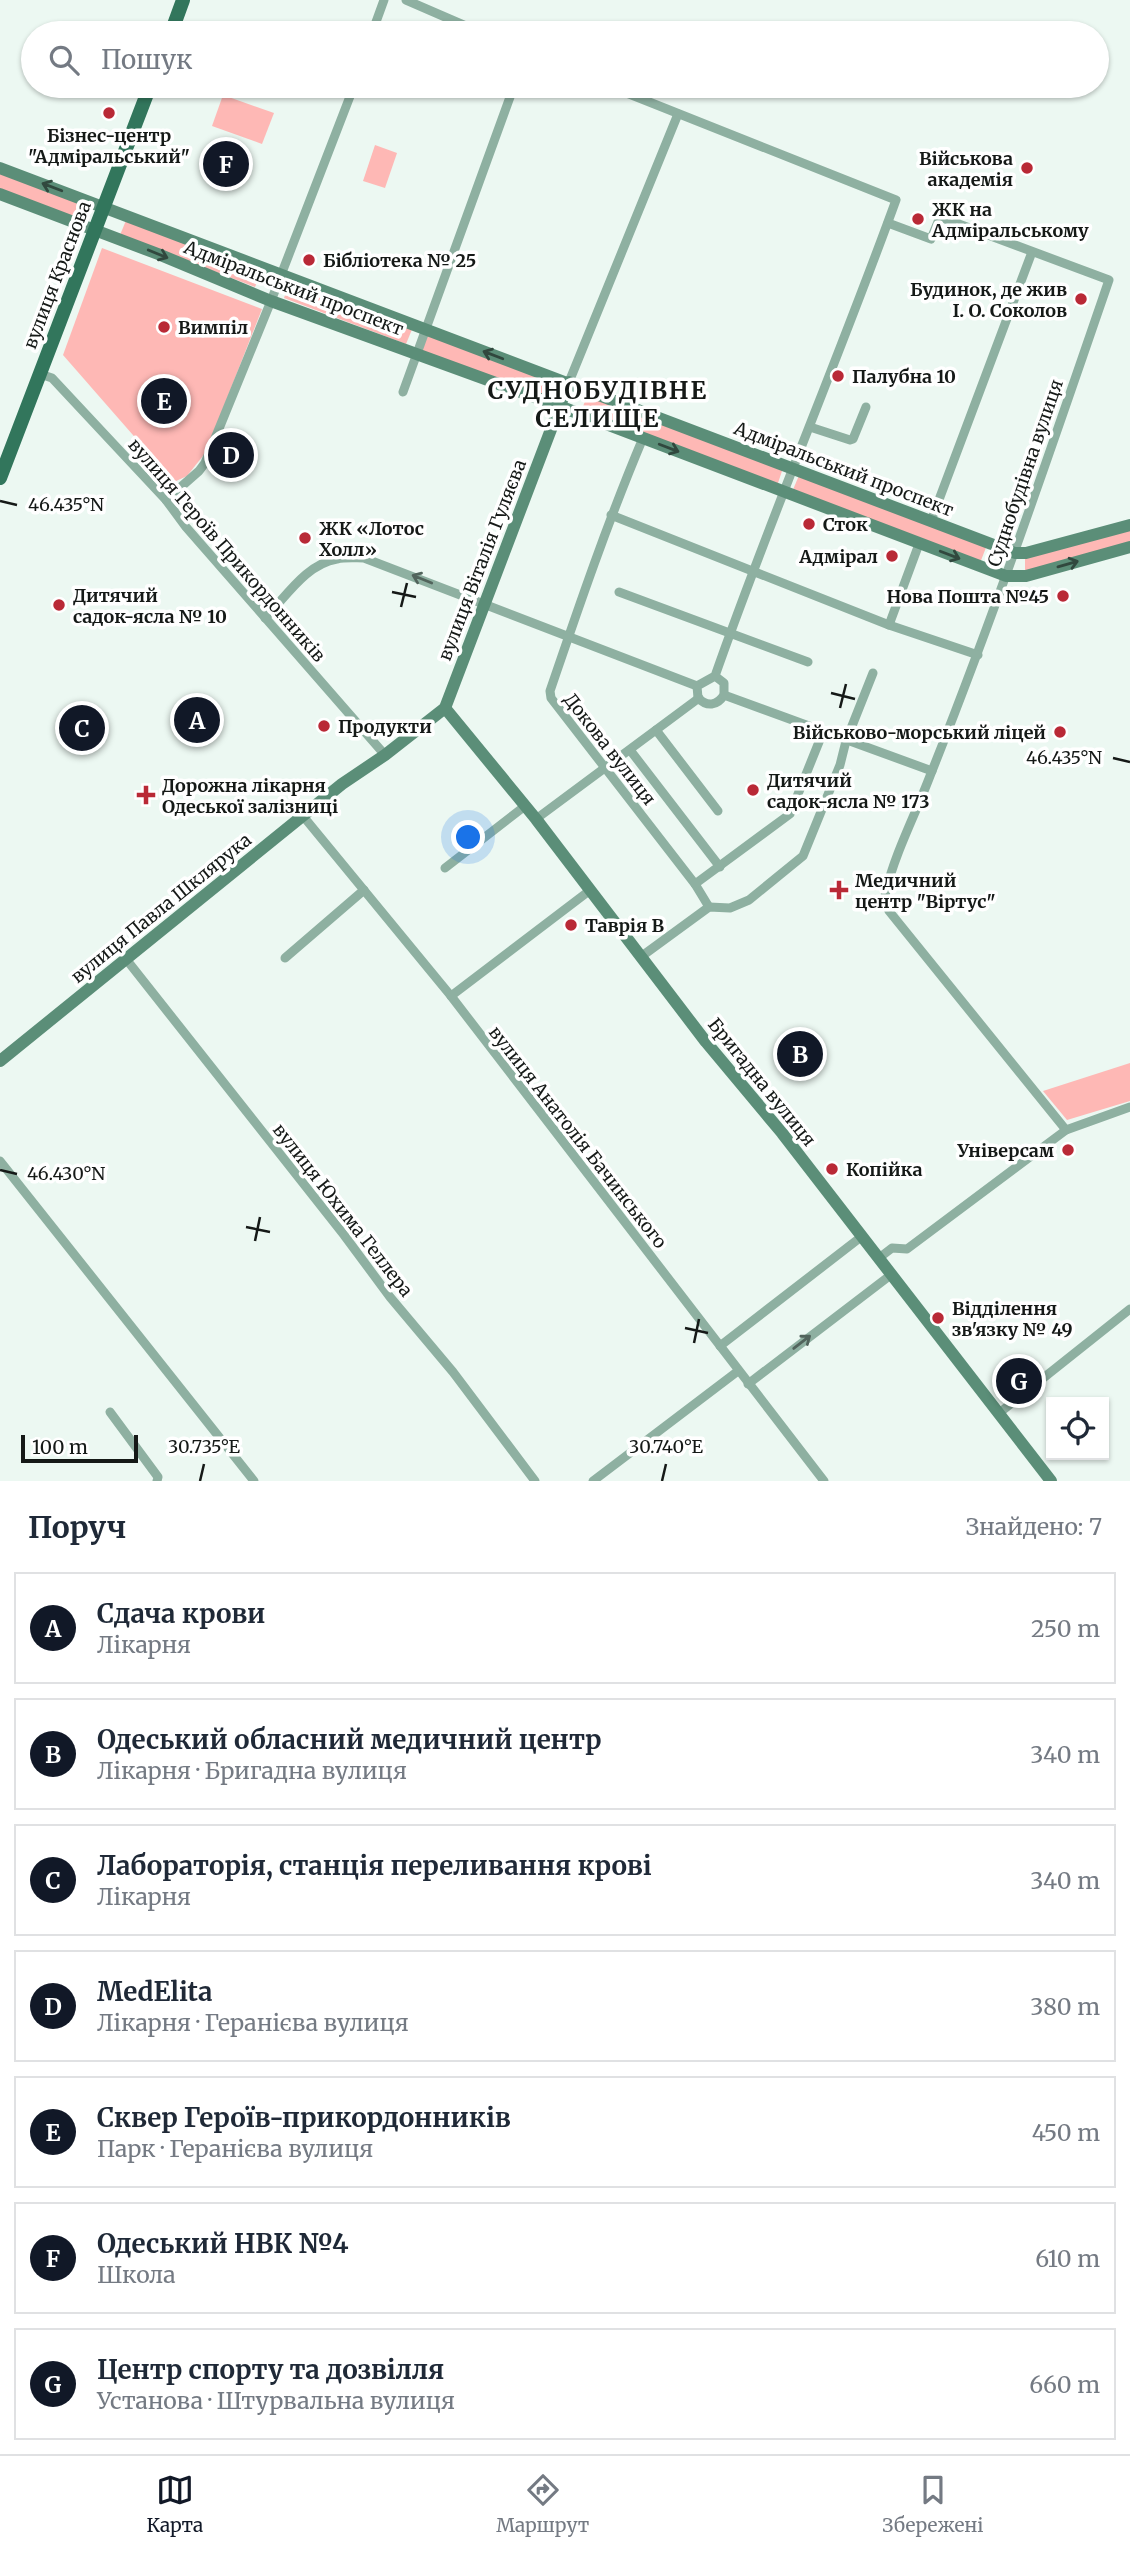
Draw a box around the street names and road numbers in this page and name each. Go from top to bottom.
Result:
street label: вулиця Краснова [18,198,96,352]
street label: Адміральський проспект [180,235,407,341]
street label: Суднобудівна вулиця [982,376,1068,570]
street label: Адміральський проспект [730,416,957,522]
street label: вулиця Героїв Прикордонників [124,433,331,667]
street label: вулиця Віталія Гуляєва [433,456,531,664]
street label: Докова вулиця [559,688,661,810]
street label: вулиця Павла Шклярука [66,828,256,988]
street label: Бригадна вулиця [703,1013,821,1151]
street label: вулиця Анатолія Бачинського [484,1021,672,1253]
street label: вулиця Юхима Геллера [268,1119,418,1302]

